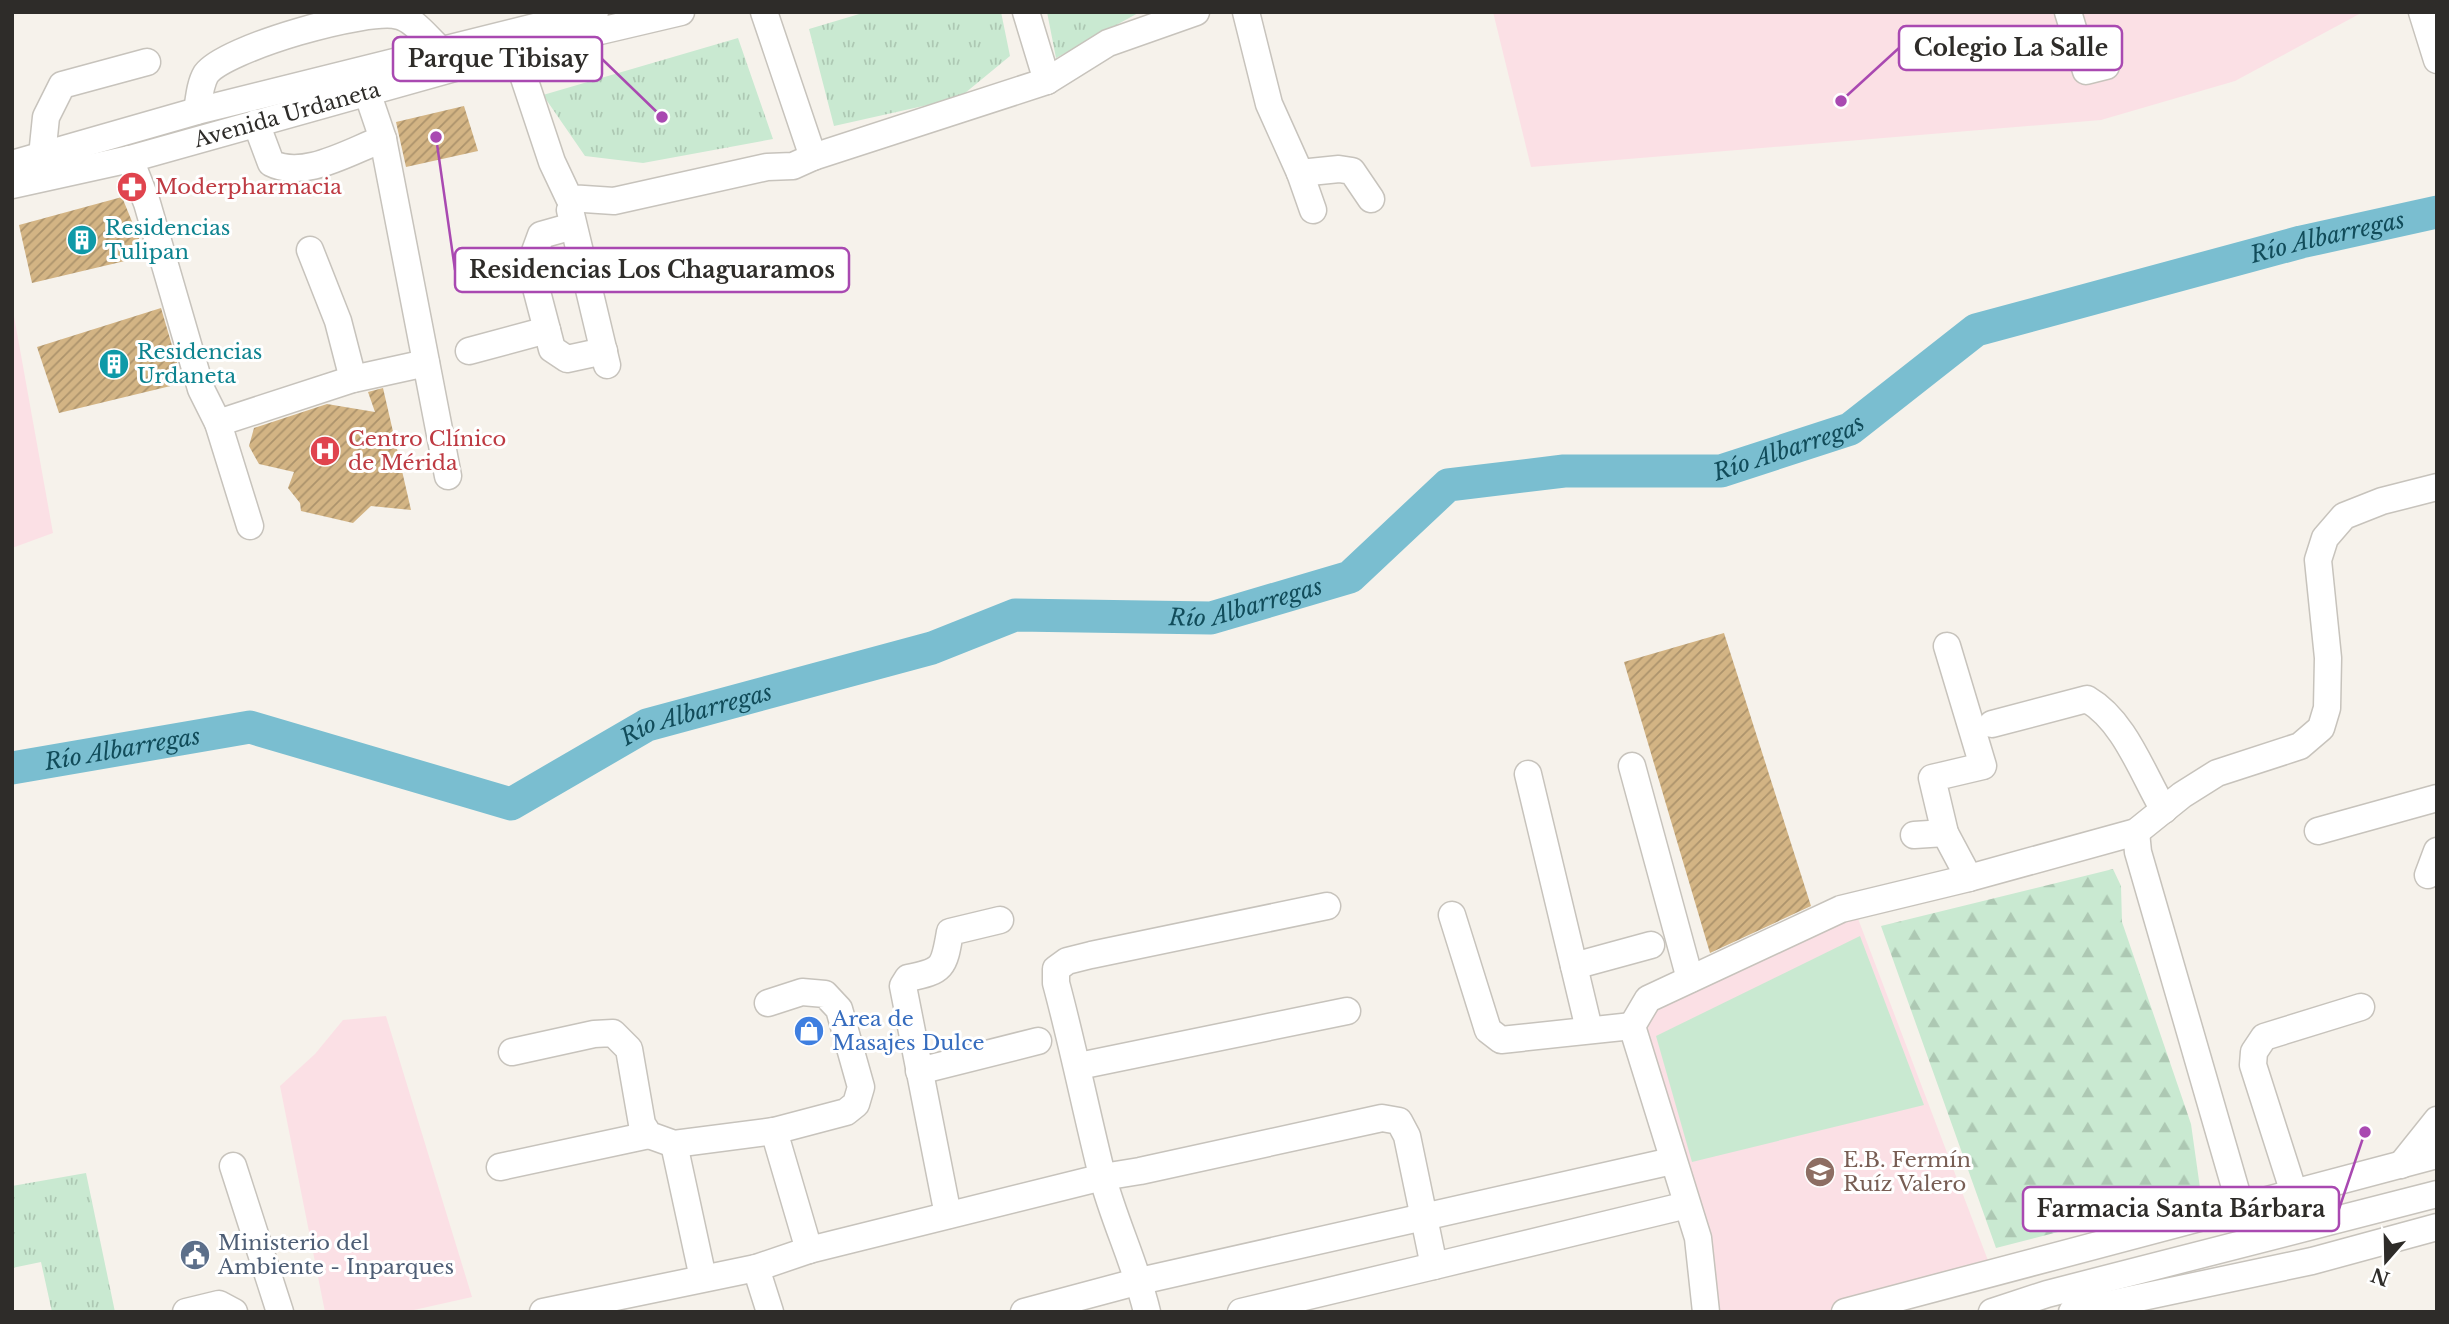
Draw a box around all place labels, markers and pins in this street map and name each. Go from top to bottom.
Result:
callout: Colegio La Salle [1899,26,2122,70]
callout: Parque Tibisay [393,37,602,81]
pharmacy icon: Moderpharmacia [115,170,149,204]
place label: Moderpharmacia [155,174,342,200]
place label: Residencias Tulipan [105,215,230,265]
building icon: Residencias Tulipan [65,223,99,257]
callout: Residencias Los Chaguaramos [455,248,849,292]
place label: Residencias Urdaneta [137,339,262,389]
building icon: Residencias Urdaneta [97,347,131,381]
place label: Centro Clínico de Mérida [348,426,506,476]
hospital icon: Centro Clínico de Mérida [308,434,342,468]
place label: Area de Masajes Dulce [831,1006,984,1056]
shop icon: Area de Masajes Dulce [792,1014,826,1048]
place label: E.B. Fermín Ruíz Valero [1843,1147,1971,1197]
school or university icon: E.B. Fermín Ruíz Valero [1803,1155,1837,1189]
callout: Farmacia Santa Bárbara [2023,1187,2339,1231]
place label: Ministerio del Ambiente - Inparques [217,1230,454,1280]
public building icon: Ministerio del Ambiente - Inparques [178,1238,212,1272]

